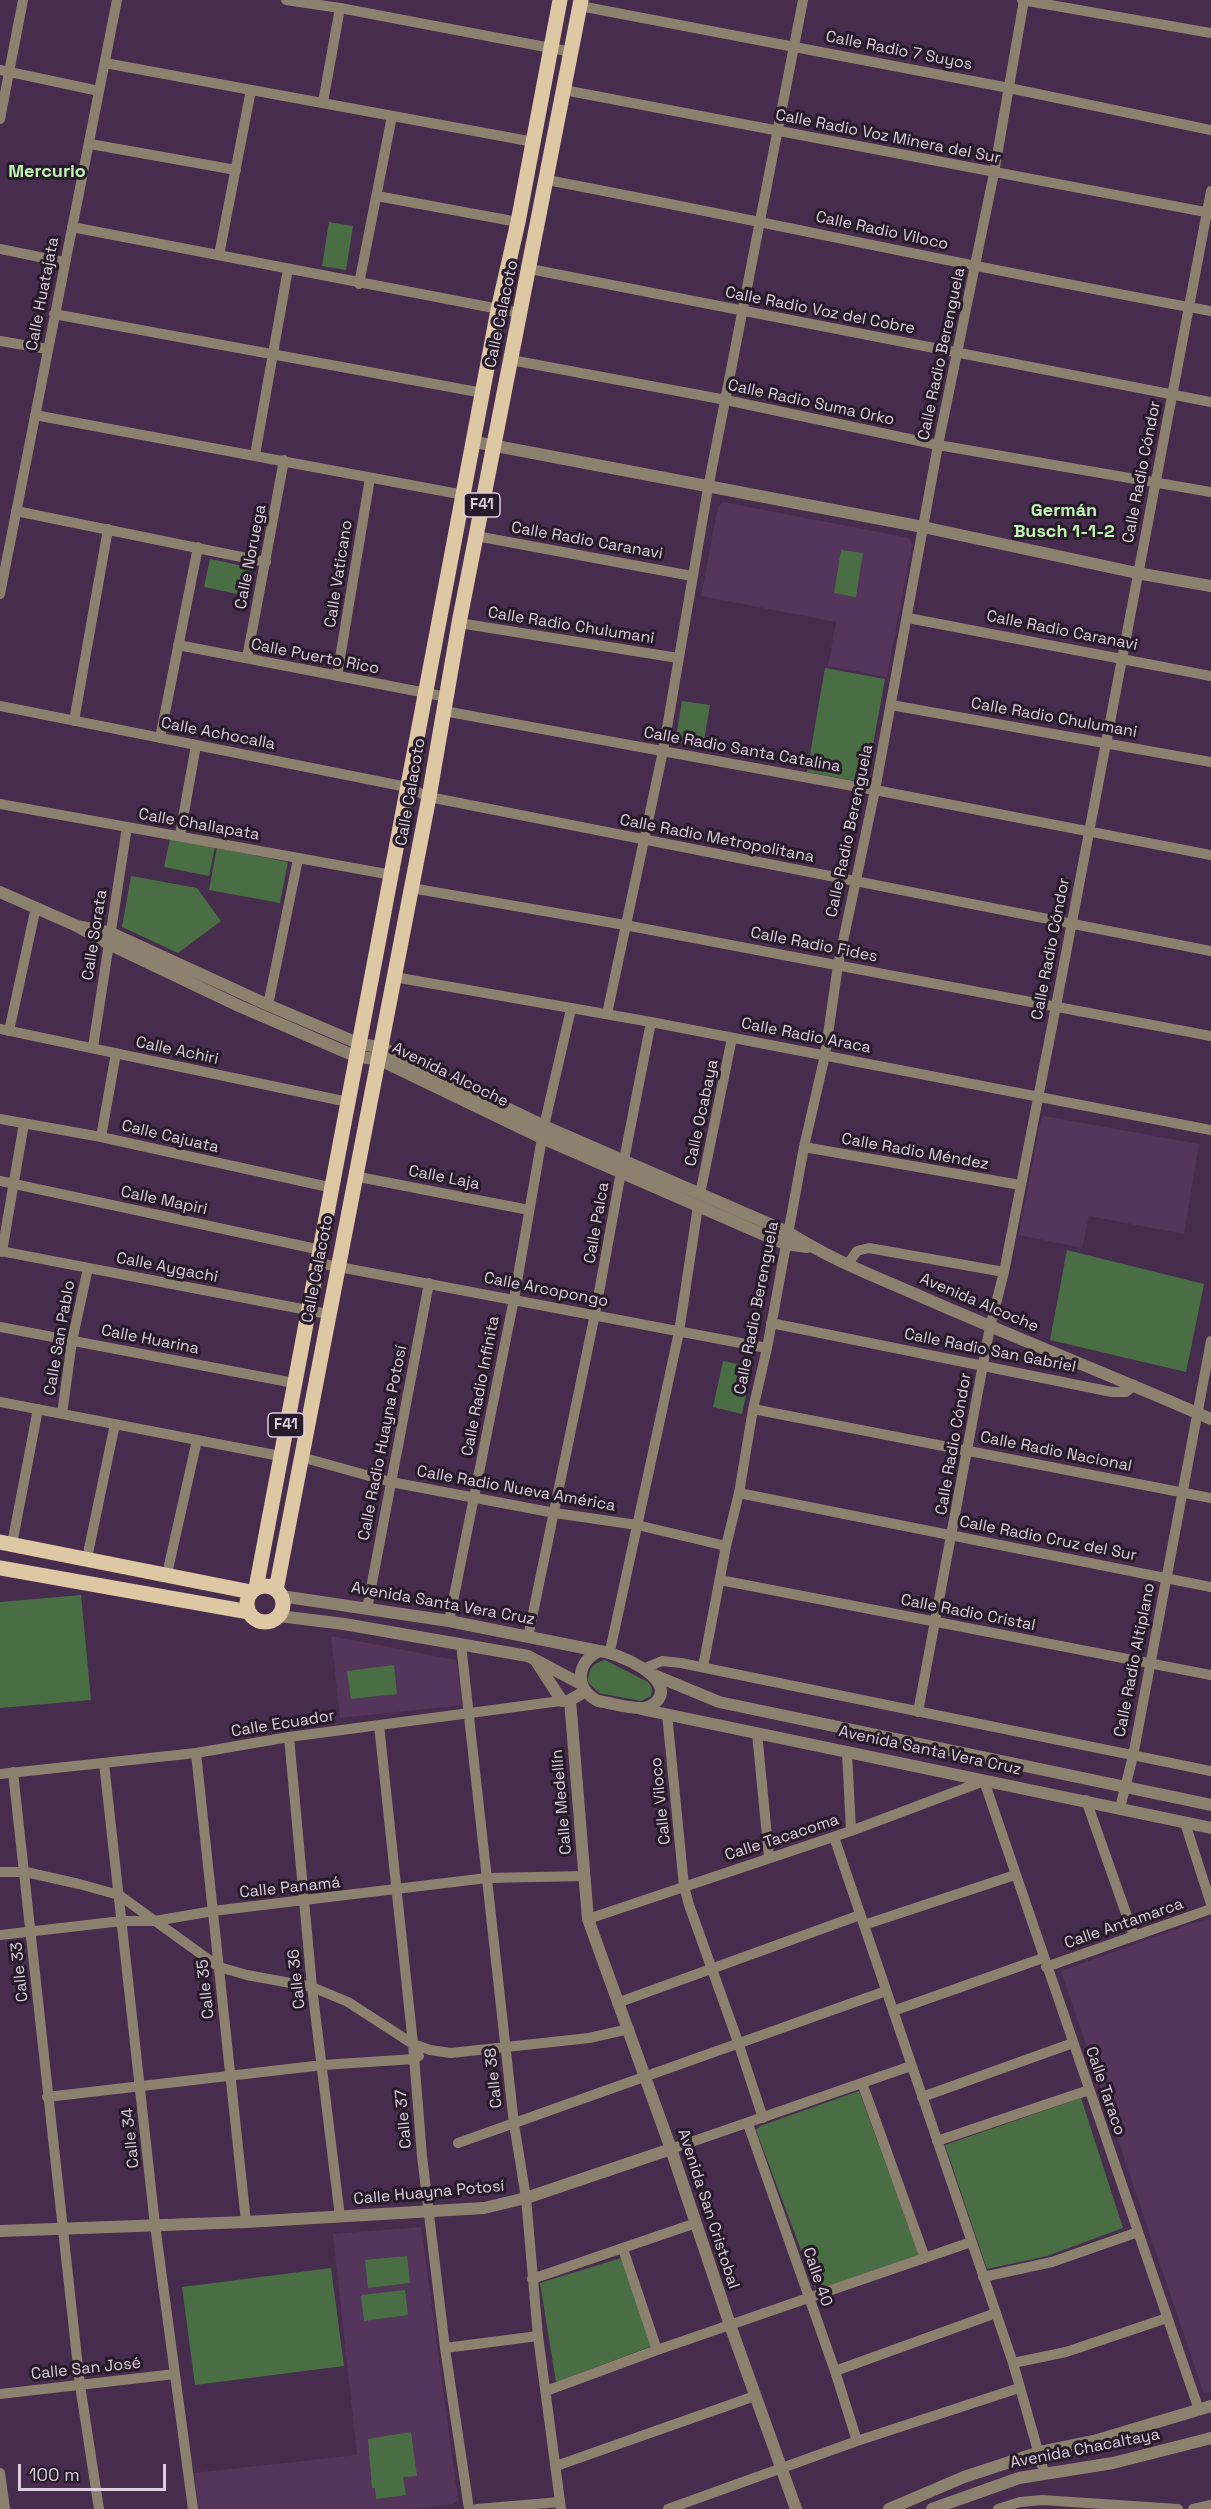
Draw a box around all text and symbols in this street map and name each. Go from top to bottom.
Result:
street label: Calle Radio 7 Suyos [824,27,974,75]
street label: Calle Radio Voz Minera del Sur [774,106,1002,168]
district label: Mercurio [8,161,86,183]
street label: Calle Radio Viloco [814,208,950,254]
street label: Calle Huatajata [23,235,63,353]
street label: Calle Calacoto [481,259,523,369]
street label: Calle Radio Berenguela [914,266,970,442]
street label: Calle Radio Voz del Cobre [723,283,917,339]
street label: Calle Radio Suma Orko [726,376,896,430]
street label: Calle Radio Cóndor [1119,399,1165,545]
road number: F41 [464,493,500,517]
district label: Germán Busch 1-1-2 [1013,500,1115,542]
street label: Calle Noruega [231,503,271,611]
street label: Calle Radio Caranavi [510,518,664,564]
street label: Calle Vaticano [321,519,357,629]
street label: Calle Radio Chulumani [486,603,656,649]
street label: Calle Radio Caranavi [985,607,1139,655]
street label: Calle Puerto Rico [249,635,381,679]
street label: Calle Radio Chulumani [969,694,1139,742]
street label: Calle Achocalla [159,714,277,754]
street label: Calle Radio Santa Catalina [642,723,842,777]
street label: Calle Calacoto [392,736,430,848]
street label: Calle Radio Berenguela [822,743,878,919]
street label: Calle Challapata [137,805,261,845]
street label: Calle Radio Metropolitana [618,811,816,867]
street label: Calle Radio Cóndor [1028,876,1074,1022]
street label: Calle Sorata [78,888,112,982]
street label: Calle Radio Fides [749,923,879,967]
street label: Calle Radio Araca [739,1014,873,1058]
street label: Calle Achiri [134,1033,220,1069]
street label: Avenida Alcoche [389,1038,511,1112]
street label: Calle Ocabaya [681,1058,723,1168]
street label: Calle Cajuata [119,1116,221,1158]
street label: Calle Radio Méndez [840,1130,990,1174]
street label: Calle Laja [407,1162,481,1194]
street label: Calle Palca [580,1181,614,1265]
street label: Calle Mapiri [119,1182,209,1220]
street label: Calle Calacoto [298,1213,338,1325]
street label: Calle Radio Berenguela [731,1220,783,1396]
street label: Calle Aygachi [114,1249,220,1287]
street label: Calle Arcopongo [482,1269,610,1311]
street label: Avenida Alcoche [917,1269,1041,1337]
street label: Calle San Pablo [40,1279,80,1397]
street label: Calle Radio Infinita [458,1314,504,1458]
street label: Calle Huarina [99,1321,201,1359]
street label: Calle Radio San Gabriel [903,1325,1077,1377]
street label: Calle Radio Huayna Potosí [355,1344,411,1542]
street label: Calle Radio Cóndor [932,1371,976,1517]
road number: F41 [268,1413,304,1437]
street label: Calle Radio Nacional [979,1428,1133,1476]
street label: Calle Radio Nueva América [415,1462,617,1516]
street label: Calle Radio Cruz del Sur [958,1512,1138,1566]
street label: Avenida Santa Vera Cruz [350,1578,536,1630]
street label: Calle Radio Altiplano [1111,1581,1159,1739]
street label: Calle Radio Cristal [899,1590,1037,1636]
street label: Calle Ecuador [230,1706,336,1742]
street label: Avenida Santa Vera Cruz [837,1722,1023,1780]
street label: Calle Medellín [548,1749,576,1855]
street label: Calle Viloco [647,1756,675,1846]
street label: Calle Tacacoma [723,1811,841,1865]
street label: Calle Panamá [239,1873,341,1903]
street label: Calle Antamarca [1062,1895,1186,1953]
street label: Calle 33 [7,1941,33,2003]
street label: Calle 36 [284,1948,310,2010]
street label: Calle 35 [193,1958,219,2020]
street label: Calle Taraco [1081,2044,1129,2138]
street label: Calle 38 [481,2047,507,2109]
street label: Calle 37 [392,2088,416,2150]
street label: Calle 34 [118,2107,144,2169]
street label: Avenida San Cristobal [673,2127,743,2291]
street label: Calle Huayna Potosí [353,2177,505,2209]
street label: Calle 40 [798,2245,836,2309]
street label: Calle San José [30,2354,142,2384]
street label: Avenida Chacaltaya [1009,2425,1161,2473]
scale bar [21,2452,170,2490]
text: 100 m [29,2463,80,2486]

